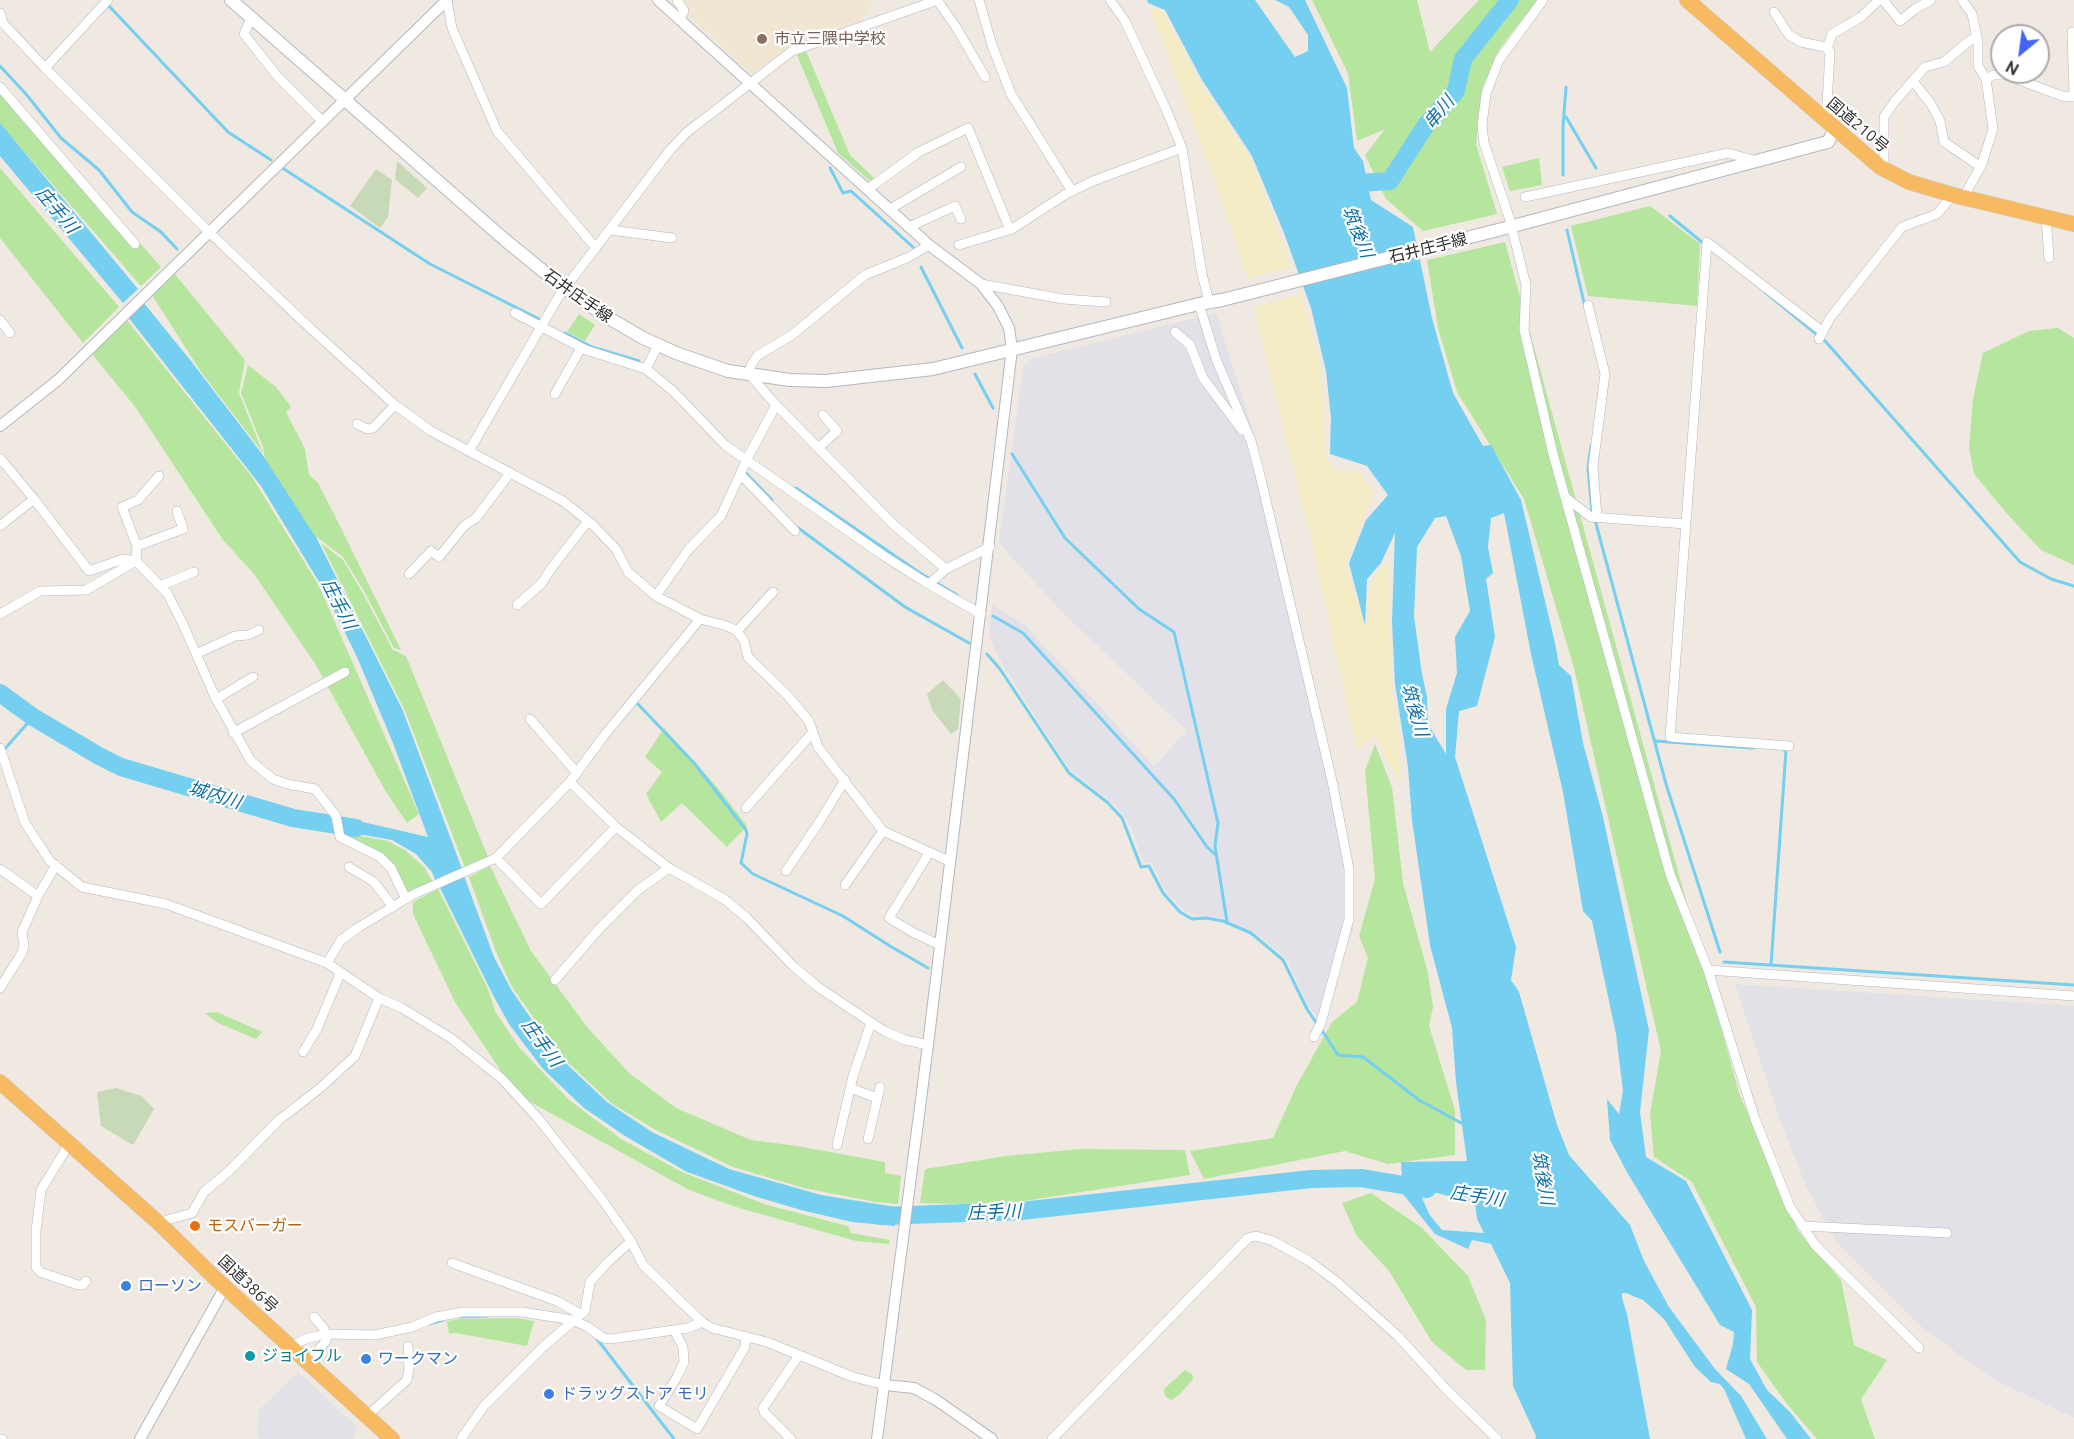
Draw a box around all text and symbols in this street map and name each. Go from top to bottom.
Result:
north arrow [1990,24,2050,84]
place label: 市立三隈中学校 [774,29,886,49]
marker: 市立三隈中学校 [755,32,769,46]
text: N [2003,57,2022,79]
water label: 串川 [1419,91,1459,133]
street label: 国道210号 [1823,94,1893,156]
water label: 庄手川 [31,182,83,238]
water label: 筑後川 [1338,203,1378,261]
street label: 石井庄手線 [1387,229,1469,267]
street label: 石井庄手線 [540,265,616,327]
water label: 庄手川 [317,575,361,633]
water label: 筑後川 [1397,681,1433,739]
water label: 城内川 [186,777,244,813]
water label: 庄手川 [517,1015,567,1071]
water label: 筑後川 [1528,1150,1558,1206]
water label: 庄手川 [1449,1181,1505,1211]
water label: 庄手川 [967,1200,1021,1224]
place label: モスバーガー [207,1216,303,1236]
marker: モスバーガー [188,1219,202,1233]
street label: 国道386号 [214,1251,282,1317]
place label: ローソン [138,1276,202,1296]
marker: ローソン [119,1279,133,1293]
place label: ジョイフル [262,1346,342,1366]
marker: ジョイフル [243,1349,257,1363]
place label: ワークマン [378,1349,458,1369]
marker: ワークマン [359,1352,373,1366]
place label: ドラッグストア モリ [561,1384,709,1404]
marker: ドラッグストア モリ [542,1387,556,1401]

